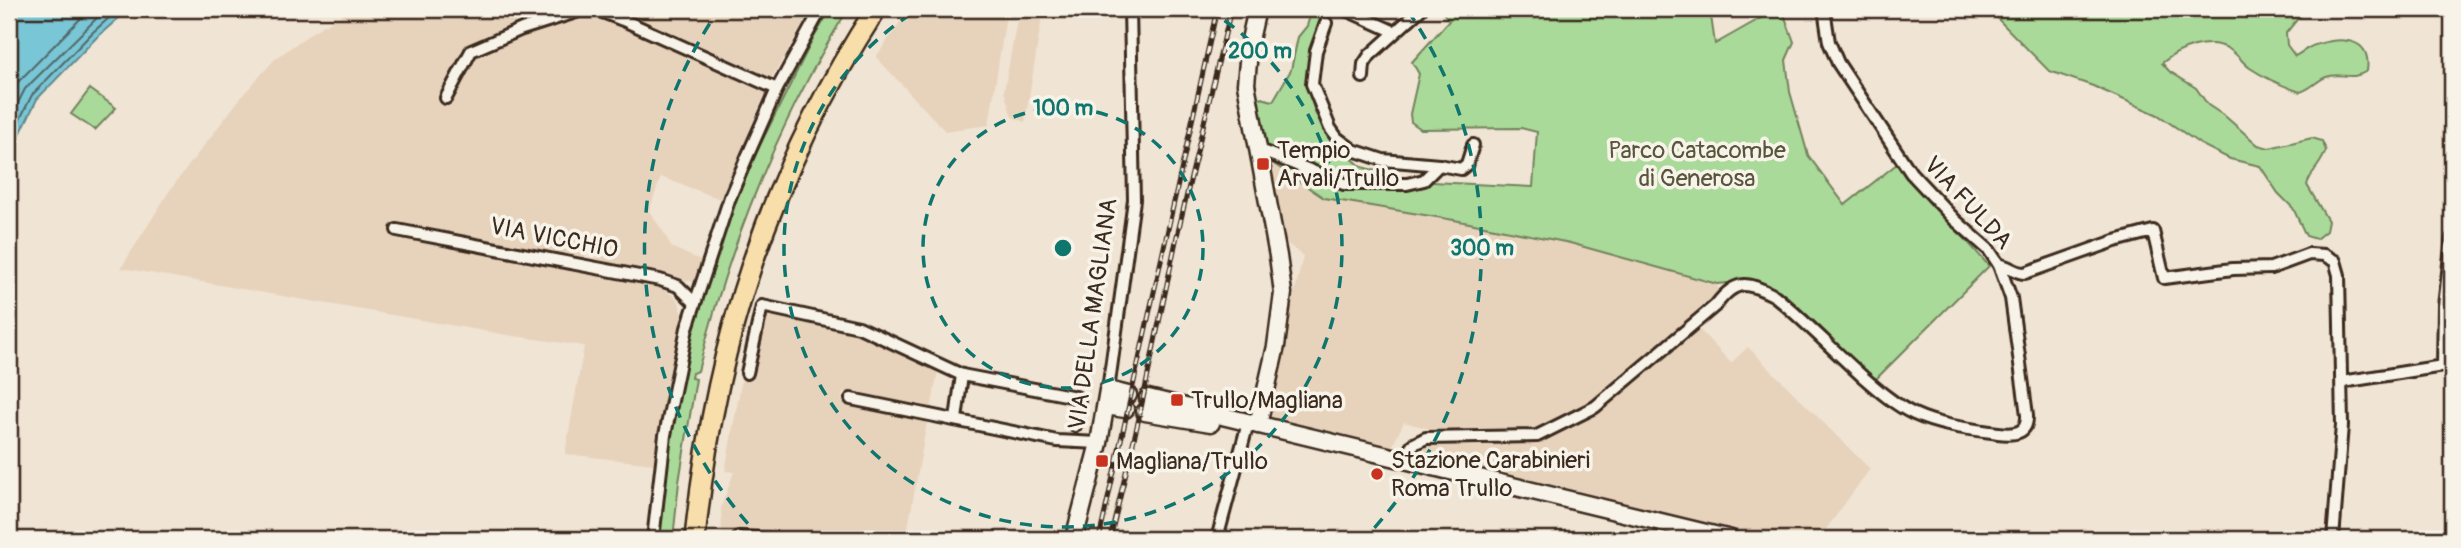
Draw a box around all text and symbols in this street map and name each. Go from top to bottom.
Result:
text: 200 m [1228,38,1292,65]
text: 100 m [1033,95,1093,122]
place label: Tempio Arvali/Trullo [1277,136,1399,193]
park label: Parco Catacombe di Generosa [1608,136,1786,193]
street label: VIA FULDA [1918,151,2018,255]
marker: Tempio Arvali/Trullo [1255,156,1271,172]
street label: VIA DELLA MAGLIANA [1062,196,1124,432]
street label: VIA VICCHIO [487,211,621,265]
text: 300 m [1450,235,1514,262]
centre of rings [1051,236,1075,260]
place label: Trullo/Magliana [1191,386,1343,415]
marker: Trullo/Magliana [1169,392,1185,408]
place label: Stazione Carabinieri Roma Trullo [1391,446,1590,503]
place label: Magliana/Trullo [1116,447,1268,476]
marker: Magliana/Trullo [1094,453,1110,469]
marker: Stazione Carabinieri Roma Trullo [1369,466,1385,482]

